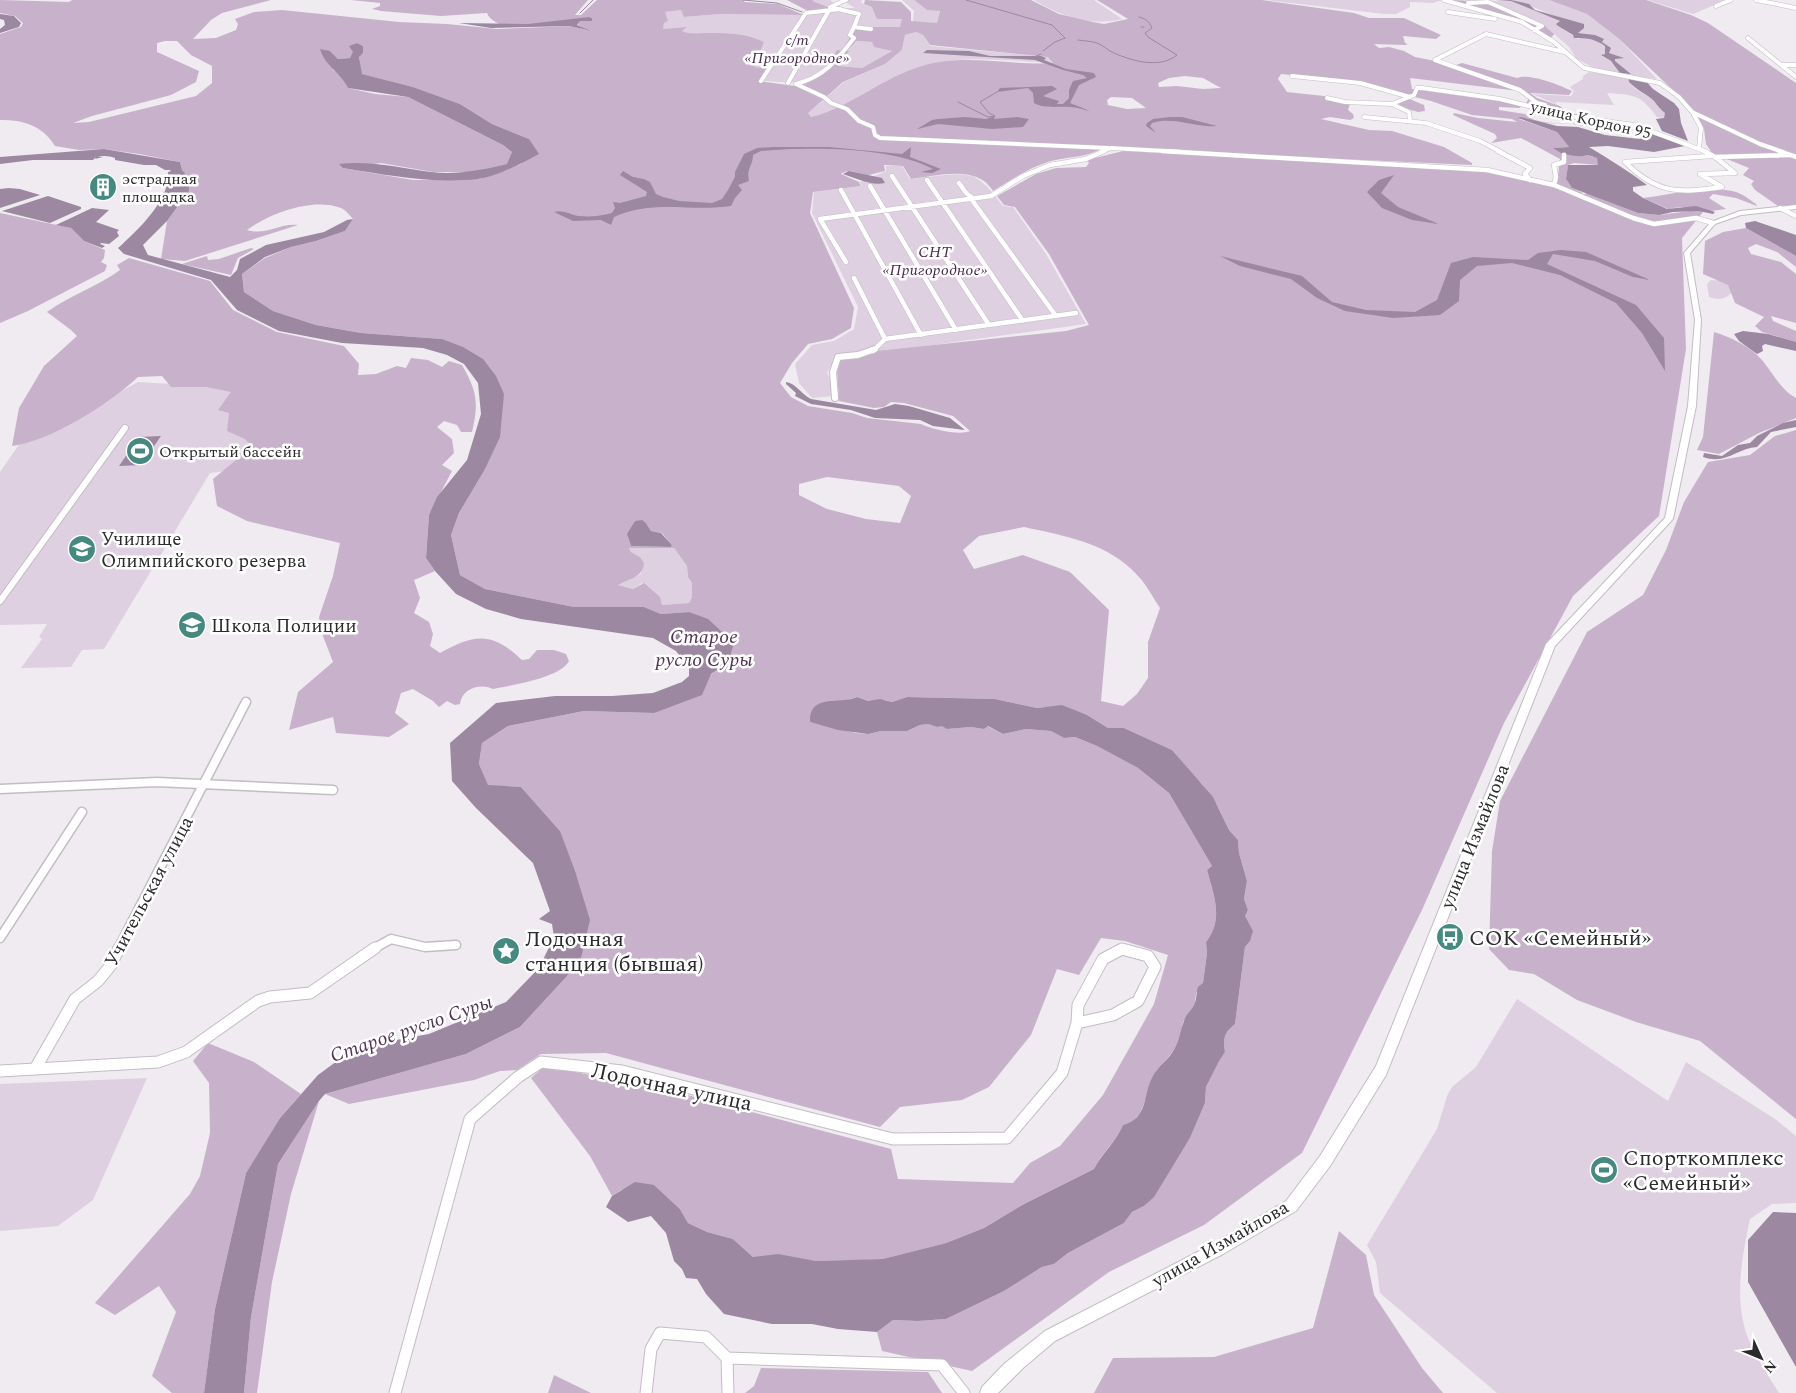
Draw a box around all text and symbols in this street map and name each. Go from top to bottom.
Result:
park label: с/т «Пригородное» [745,28,850,70]
street label: улица Кордон 95 [1527,94,1653,145]
place label: эстрадная площадка [122,167,197,209]
building icon: эстрадная площадка [88,172,118,202]
park label: СНТ «Пригородное» [883,240,988,282]
sports icon: Открытый бассейн [125,436,155,466]
place label: Открытый бассейн [159,440,302,464]
place label: Училище Олимпийского резерва [101,525,307,576]
school or university icon: Училище Олимпийского резерва [67,534,97,564]
school or university icon: Школа Полиции [177,610,207,640]
place label: Школа Полиции [211,612,357,641]
water label: Старое русло Суры [654,622,753,675]
street label: улица Измайлова [1433,759,1518,914]
street label: Учительская улица [97,811,202,972]
bus stop icon: СОК «Семейный» [1435,922,1465,952]
place label: СОК «Семейный» [1469,922,1652,955]
place label: Лодочная станция (бывшая) [525,923,704,981]
place icon: Лодочная станция (бывшая) [491,936,521,966]
water label: Старое русло Суры [326,987,497,1071]
street label: Лодочная улица [588,1054,755,1121]
place label: Спорткомплекс «Семейный» [1623,1142,1784,1200]
sports icon: Спорткомплекс «Семейный» [1589,1155,1619,1185]
street label: улица Измайлова [1146,1193,1295,1296]
north arrow [1736,1333,1786,1383]
text: N [1758,1355,1782,1378]

